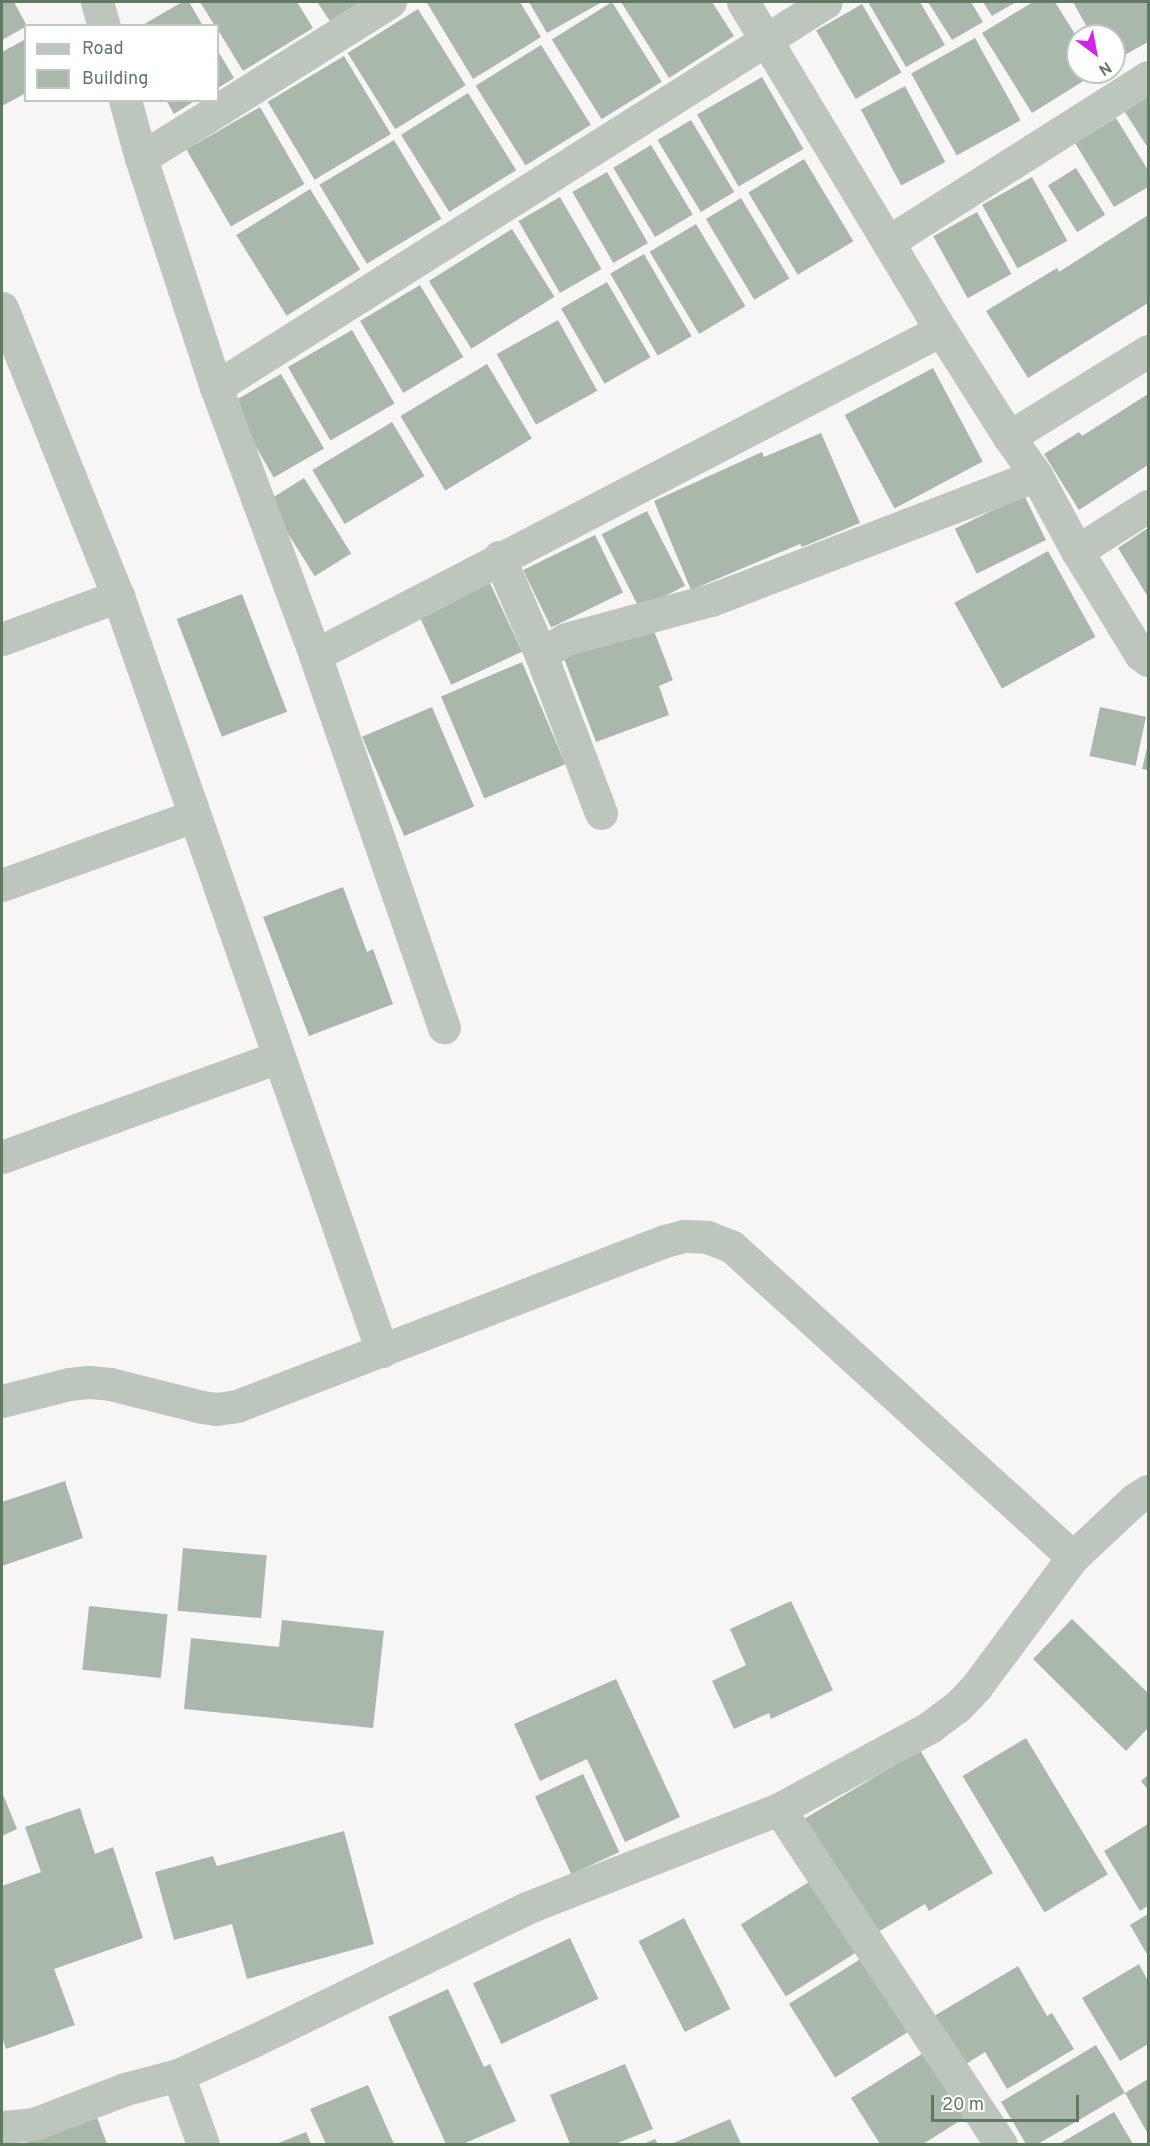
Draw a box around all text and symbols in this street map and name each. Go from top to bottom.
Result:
legend [24,24,219,102]
north arrow [1066,24,1126,84]
text: Road [82,38,124,61]
text: N [1094,56,1115,79]
text: Building [82,68,148,91]
scale bar [934,2083,1082,2121]
text: 20 m [942,2094,984,2117]

